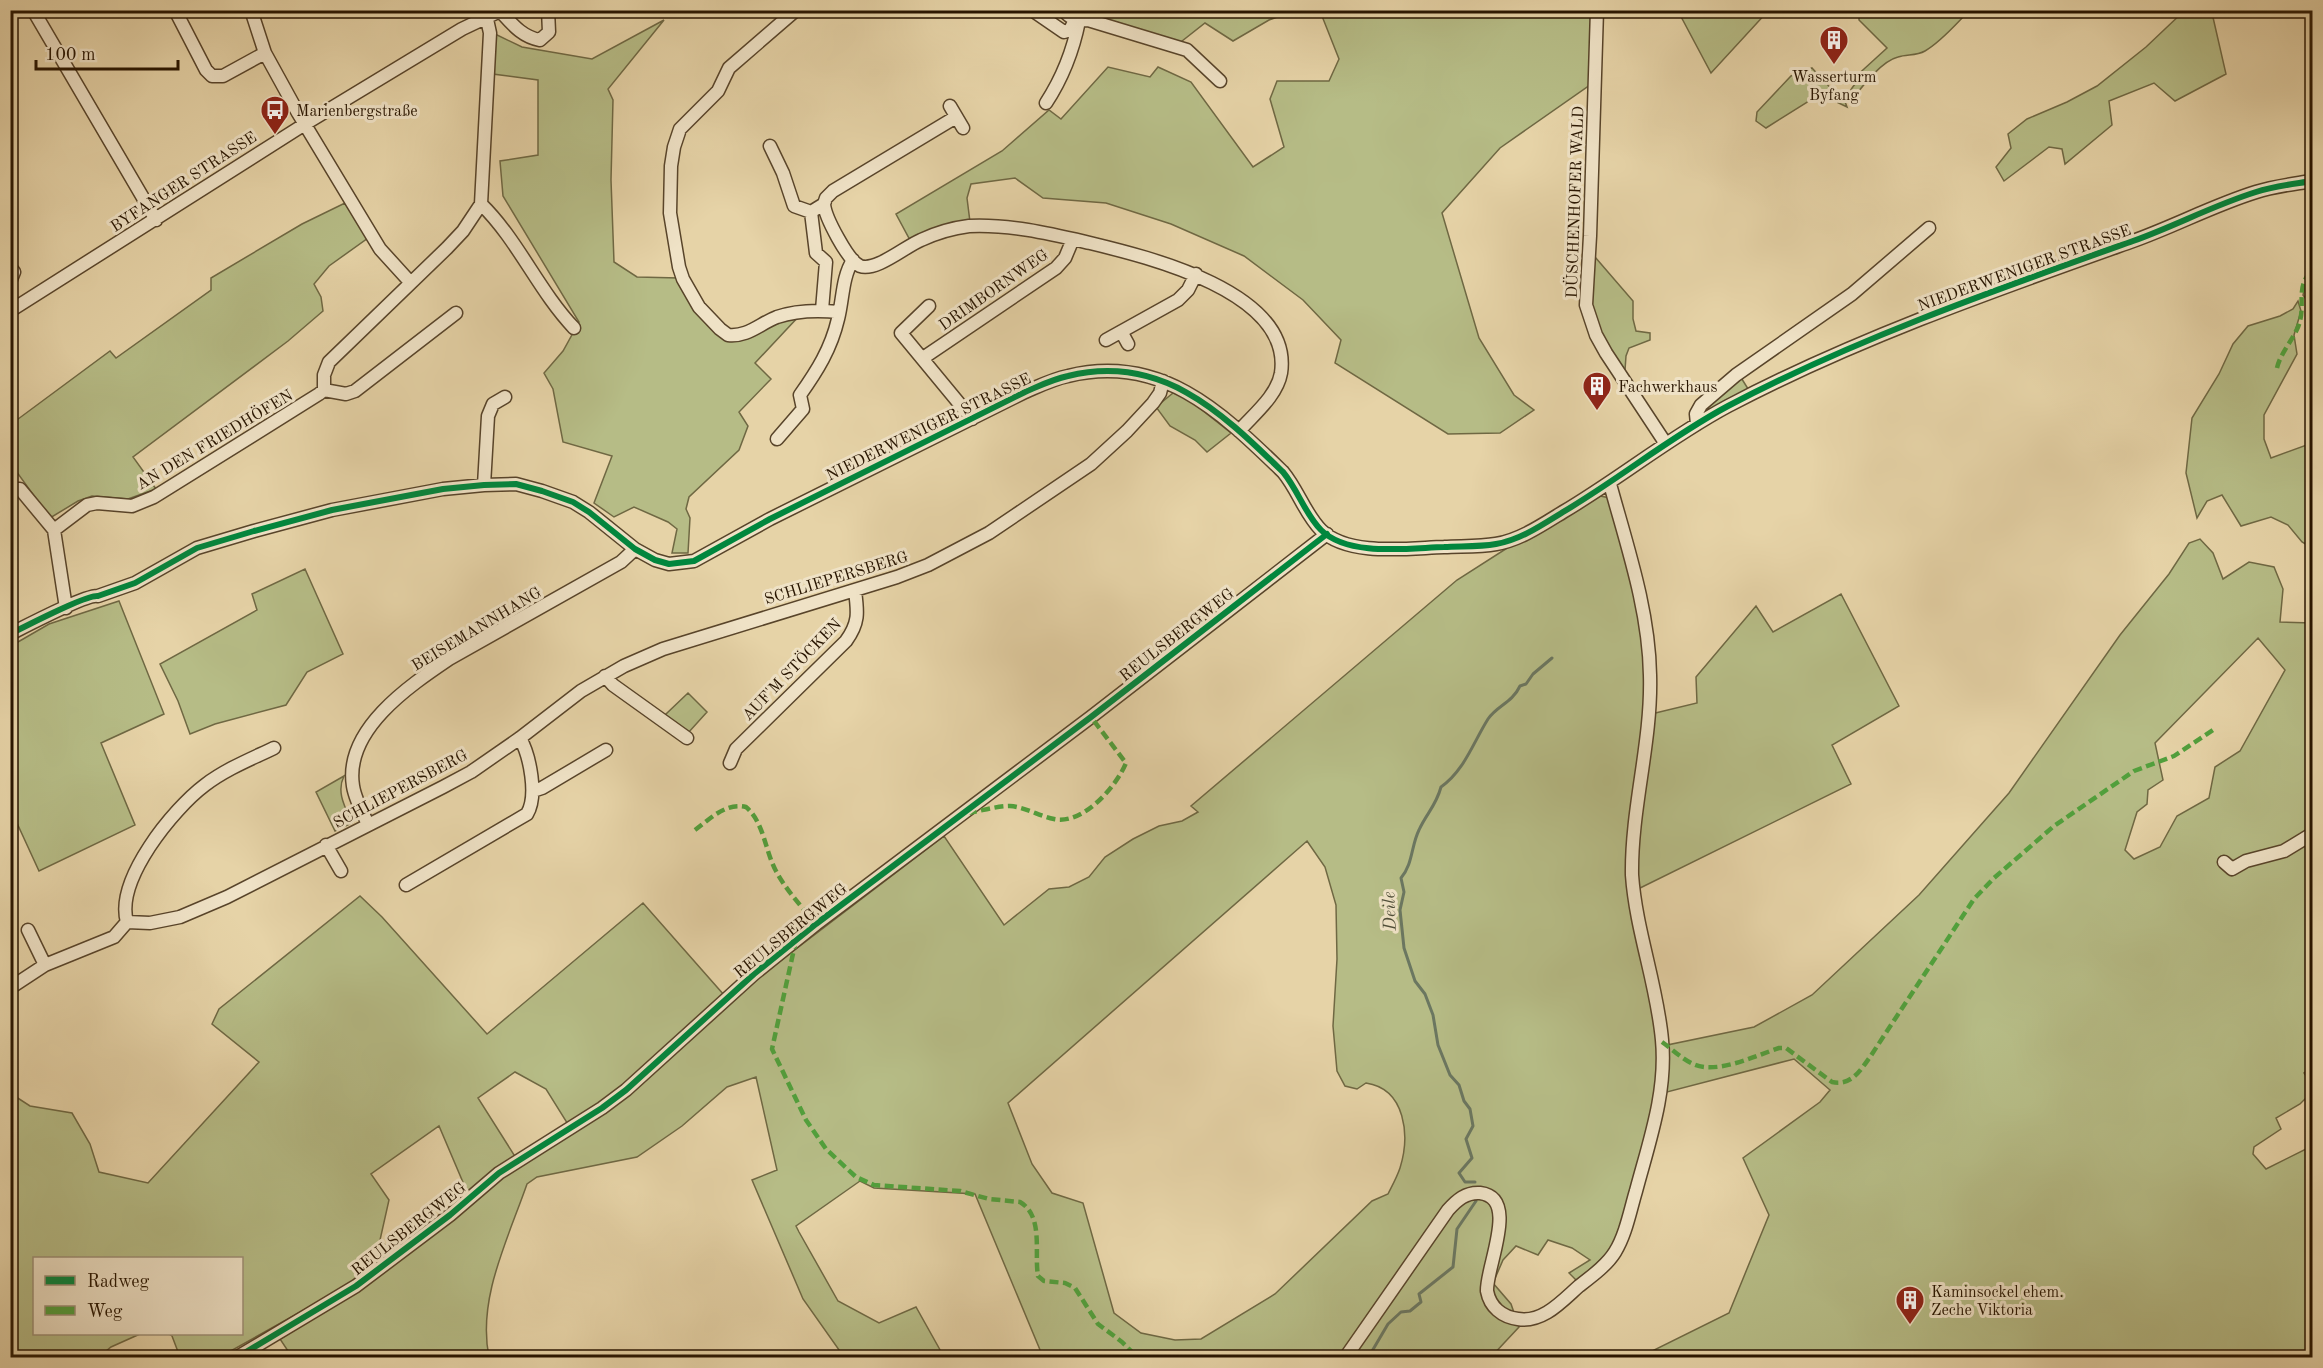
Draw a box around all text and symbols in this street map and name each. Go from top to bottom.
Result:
building icon: Wasserturm Byfang [1818,24,1850,66]
scale bar [36,33,178,71]
text: 100 m [45,46,96,64]
place label: Wasserturm Byfang [1792,70,1877,104]
bus stop icon: Marienbergstraße [259,94,291,136]
place label: Marienbergstraße [296,104,418,120]
street label: DÜSCHENHOFER WALD [1561,105,1587,299]
street label: BYFANGER STRASSE [108,130,260,236]
street label: NIEDERWENIGER STRASSE [1916,223,2134,315]
street label: DRIMBORNWEG [937,247,1052,334]
building icon: Fachwerkhaus [1581,370,1613,412]
street label: NIEDERWENIGER STRASSE [824,371,1034,484]
place label: Fachwerkhaus [1618,380,1717,396]
street label: AN DEN FRIEDHÖFEN [132,384,296,494]
street label: SCHLIEPERSBERG [763,549,911,608]
street label: BEISEMANNHANG [409,584,545,675]
street label: REULSBERGWEG [1117,586,1238,685]
street label: AUF'M STÖCKEN [737,614,845,724]
street label: SCHLIEPERSBERG [331,747,471,832]
street label: REULSBERGWEG [732,881,851,982]
water label: Deile [1380,891,1400,932]
street label: REULSBERGWEG [349,1180,470,1279]
legend [33,1257,243,1335]
text: Radweg [87,1273,150,1291]
building icon: Kaminsockel ehem. Zeche Viktoria [1894,1284,1926,1326]
place label: Kaminsockel ehem. Zeche Viktoria [1931,1285,2064,1319]
text: Weg [87,1303,123,1321]

